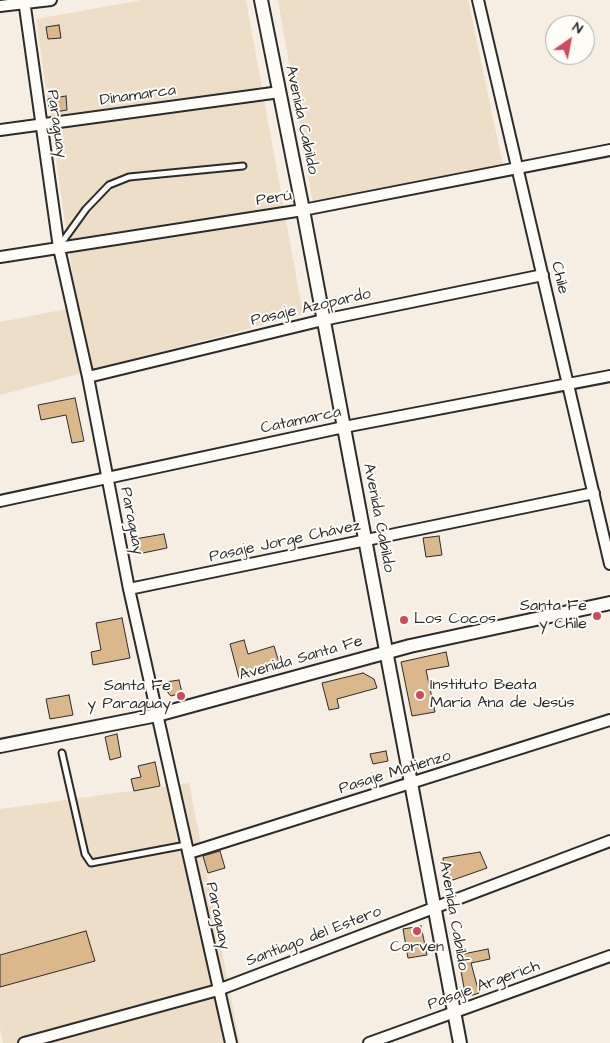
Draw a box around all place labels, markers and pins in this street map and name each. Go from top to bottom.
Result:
place label: Santa Fe y Chile [520,597,587,635]
place label: Los Cocos [414,610,496,630]
marker: Santa Fe y Chile [591,610,603,622]
marker: Los Cocos [398,614,410,626]
place label: Instituto Beata María Ana de Jesús [430,676,575,714]
place label: Santa Fe y Paraguay [87,677,171,715]
marker: Instituto Beata María Ana de Jesús [414,689,426,701]
marker: Santa Fe y Paraguay [175,690,187,702]
marker: Corven [411,925,423,937]
place label: Corven [390,938,444,958]

